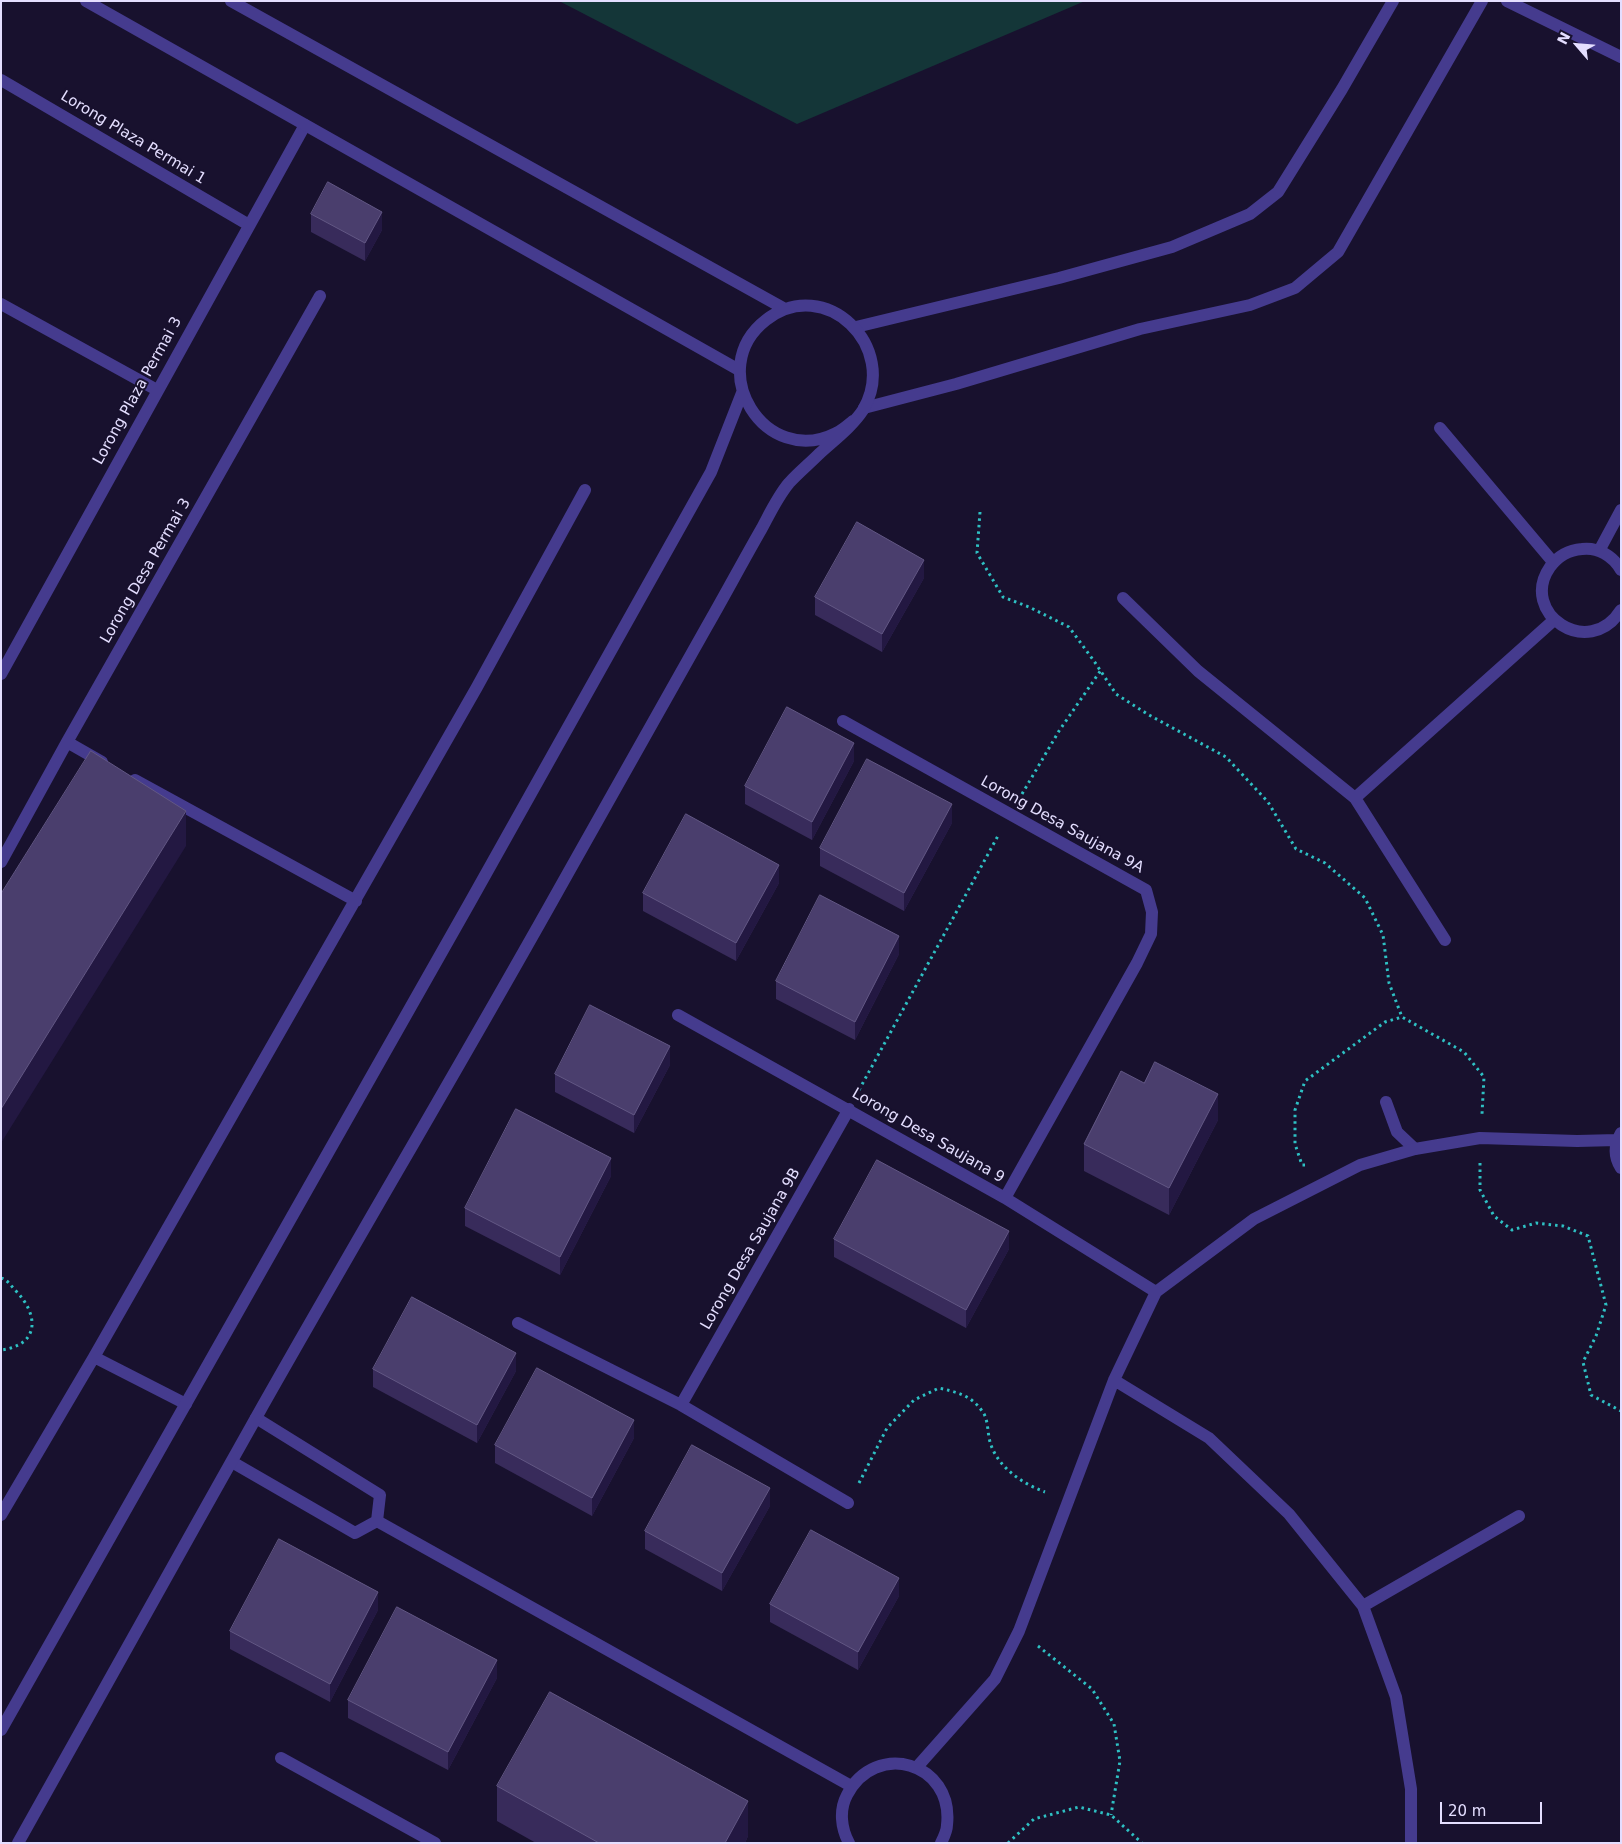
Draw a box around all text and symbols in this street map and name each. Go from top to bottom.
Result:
north arrow [1552,20,1602,70]
text: N [1554,29,1573,47]
street label: Lorong Plaza Permai 1 [57,87,209,189]
street label: Lorong Plaza Permai 3 [90,314,186,468]
street label: Lorong Desa Permai 3 [97,495,195,647]
street label: Lorong Desa Saujana 9A [977,773,1147,877]
street label: Lorong Desa Saujana 9 [848,1085,1008,1187]
street label: Lorong Desa Saujana 9B [697,1165,805,1333]
scale bar [1442,1792,1544,1824]
text: 20 m [1448,1802,1486,1820]

